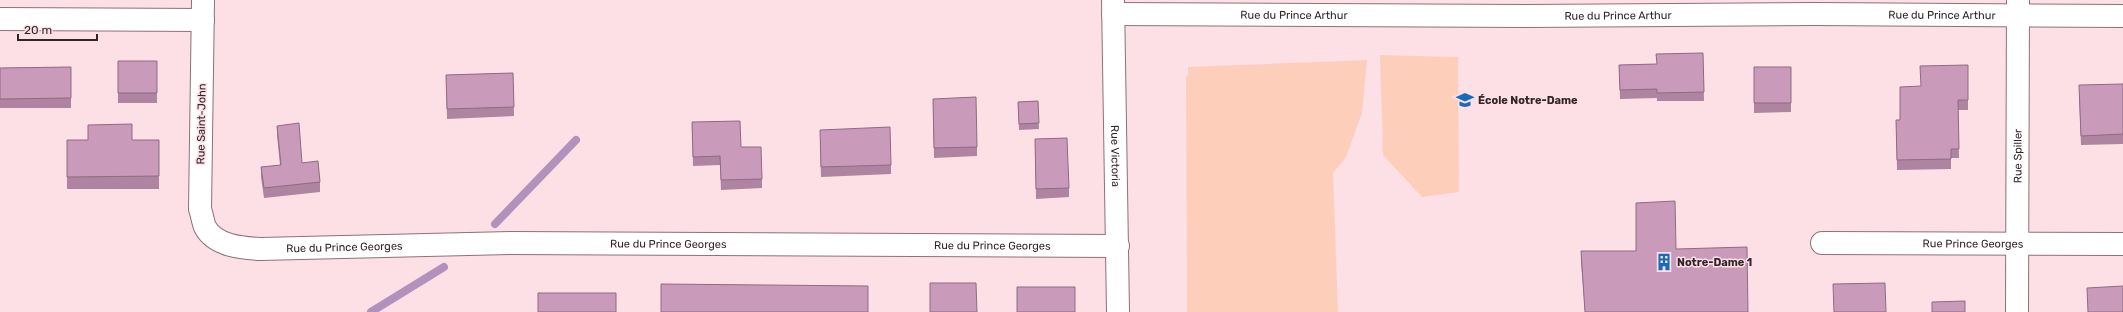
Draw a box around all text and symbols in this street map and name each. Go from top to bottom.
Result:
street label: Rue du Prince Arthur [1888,8,1996,22]
street label: Rue du Prince Arthur [1240,9,1348,22]
street label: Rue du Prince Arthur [1564,9,1672,23]
scale bar [18,16,97,42]
text: 20 m [24,23,52,37]
street label: Rue Saint-John [194,83,209,165]
school or university icon: École Notre-Dame [1455,90,1475,110]
place label: École Notre-Dame [1478,94,1578,107]
street label: Rue Victoria [1108,125,1122,187]
street label: Rue Spiller [2011,128,2025,183]
street label: Rue du Prince Georges [610,237,727,251]
street label: Rue Prince Georges [1923,237,2024,251]
street label: Rue du Prince Georges [934,239,1051,253]
street label: Rue du Prince Georges [286,240,403,255]
building icon: Notre-Dame 1 [1654,252,1674,272]
place label: Notre-Dame 1 [1677,256,1752,269]

